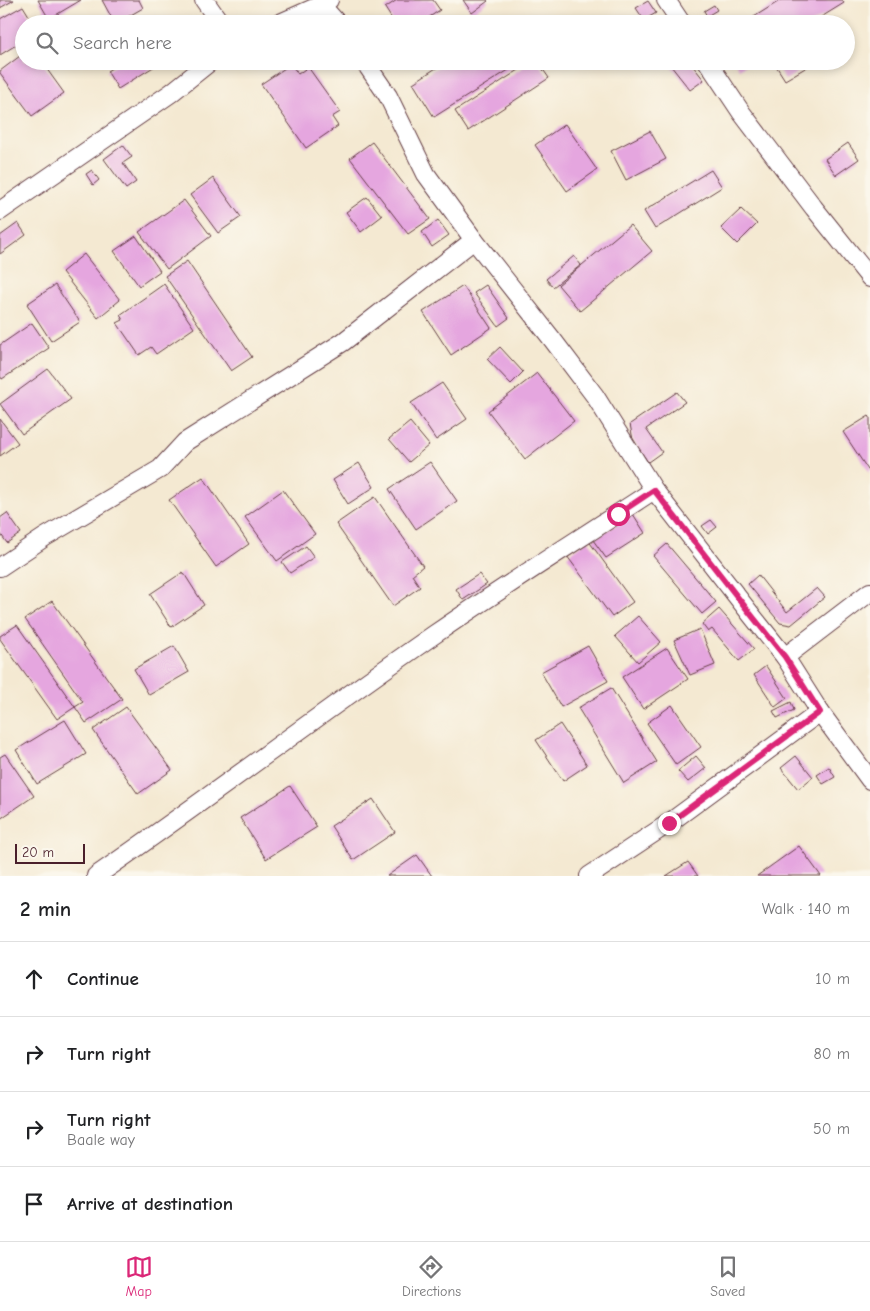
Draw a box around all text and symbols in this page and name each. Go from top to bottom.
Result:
search box [15,15,855,70]
icon: search [33,29,61,57]
text: Search here [73,32,172,54]
route start [607,503,630,526]
route end [658,812,681,835]
scale bar [15,841,85,864]
text: 20 m [22,844,54,861]
text: 2 min [20,897,71,921]
text: Walk · 140 m [762,900,850,918]
icon: ahead [20,965,48,993]
text: Continue [67,968,139,990]
text: 10 m [815,970,850,988]
icon: right [20,1040,48,1068]
text: Turn right [67,1043,151,1065]
text: 80 m [813,1045,850,1063]
text: Turn right [67,1109,151,1131]
icon: right [20,1115,48,1143]
text: 50 m [813,1120,850,1138]
text: Baale way [67,1131,135,1149]
icon: arrive [20,1190,48,1218]
text: Arrive at destination [67,1193,233,1215]
tab: Map [125,1253,153,1300]
tab: Directions [402,1253,461,1300]
tab: Saved [710,1253,745,1300]

